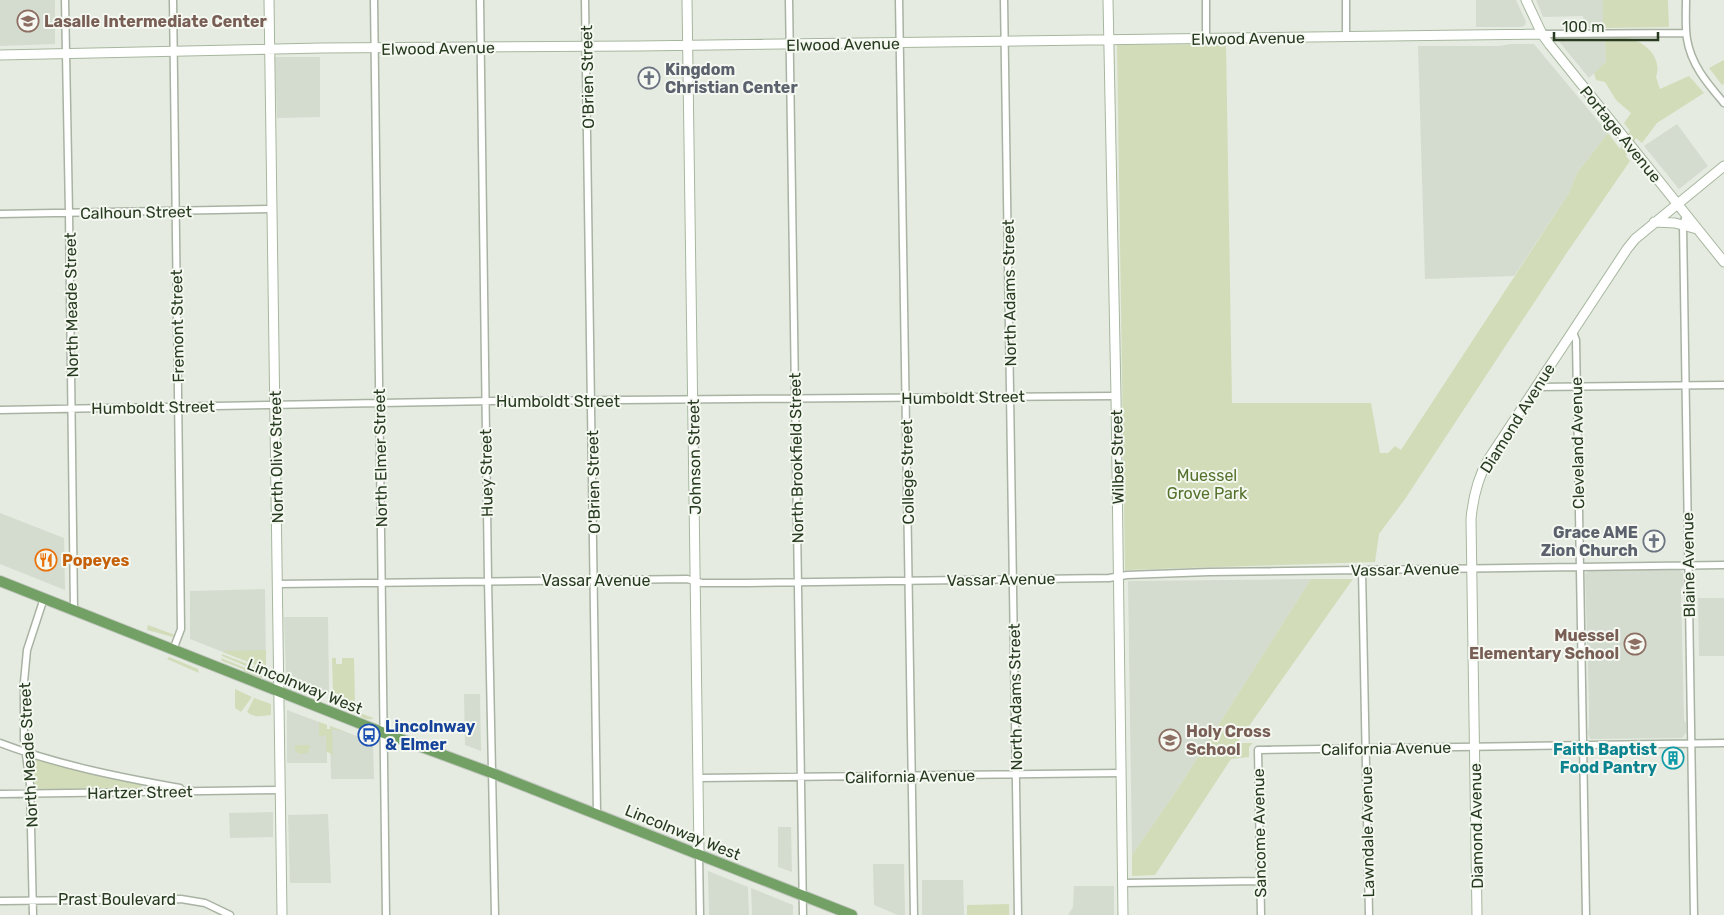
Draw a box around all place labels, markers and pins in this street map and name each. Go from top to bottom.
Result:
school or university icon: Lasalle Intermediate Center [16,9,40,33]
place label: Lasalle Intermediate Center [44,12,267,31]
place label: Kingdom Christian Center [665,60,798,97]
church icon: Kingdom Christian Center [637,66,661,90]
place label: Grace AME Zion Church [1541,523,1638,560]
church icon: Grace AME Zion Church [1642,529,1666,553]
restaurant icon: Popeyes [34,548,58,572]
place label: Popeyes [62,551,129,570]
place label: Muessel Elementary School [1469,626,1619,663]
school or university icon: Muessel Elementary School [1623,632,1647,656]
place label: Lincolnway & Elmer [385,717,476,754]
place label: Holy Cross School [1186,722,1271,759]
bus stop icon: Lincolnway & Elmer [357,723,381,747]
school or university icon: Holy Cross School [1158,728,1182,752]
place label: Faith Baptist Food Pantry [1553,740,1658,777]
building icon: Faith Baptist Food Pantry [1661,746,1685,770]

